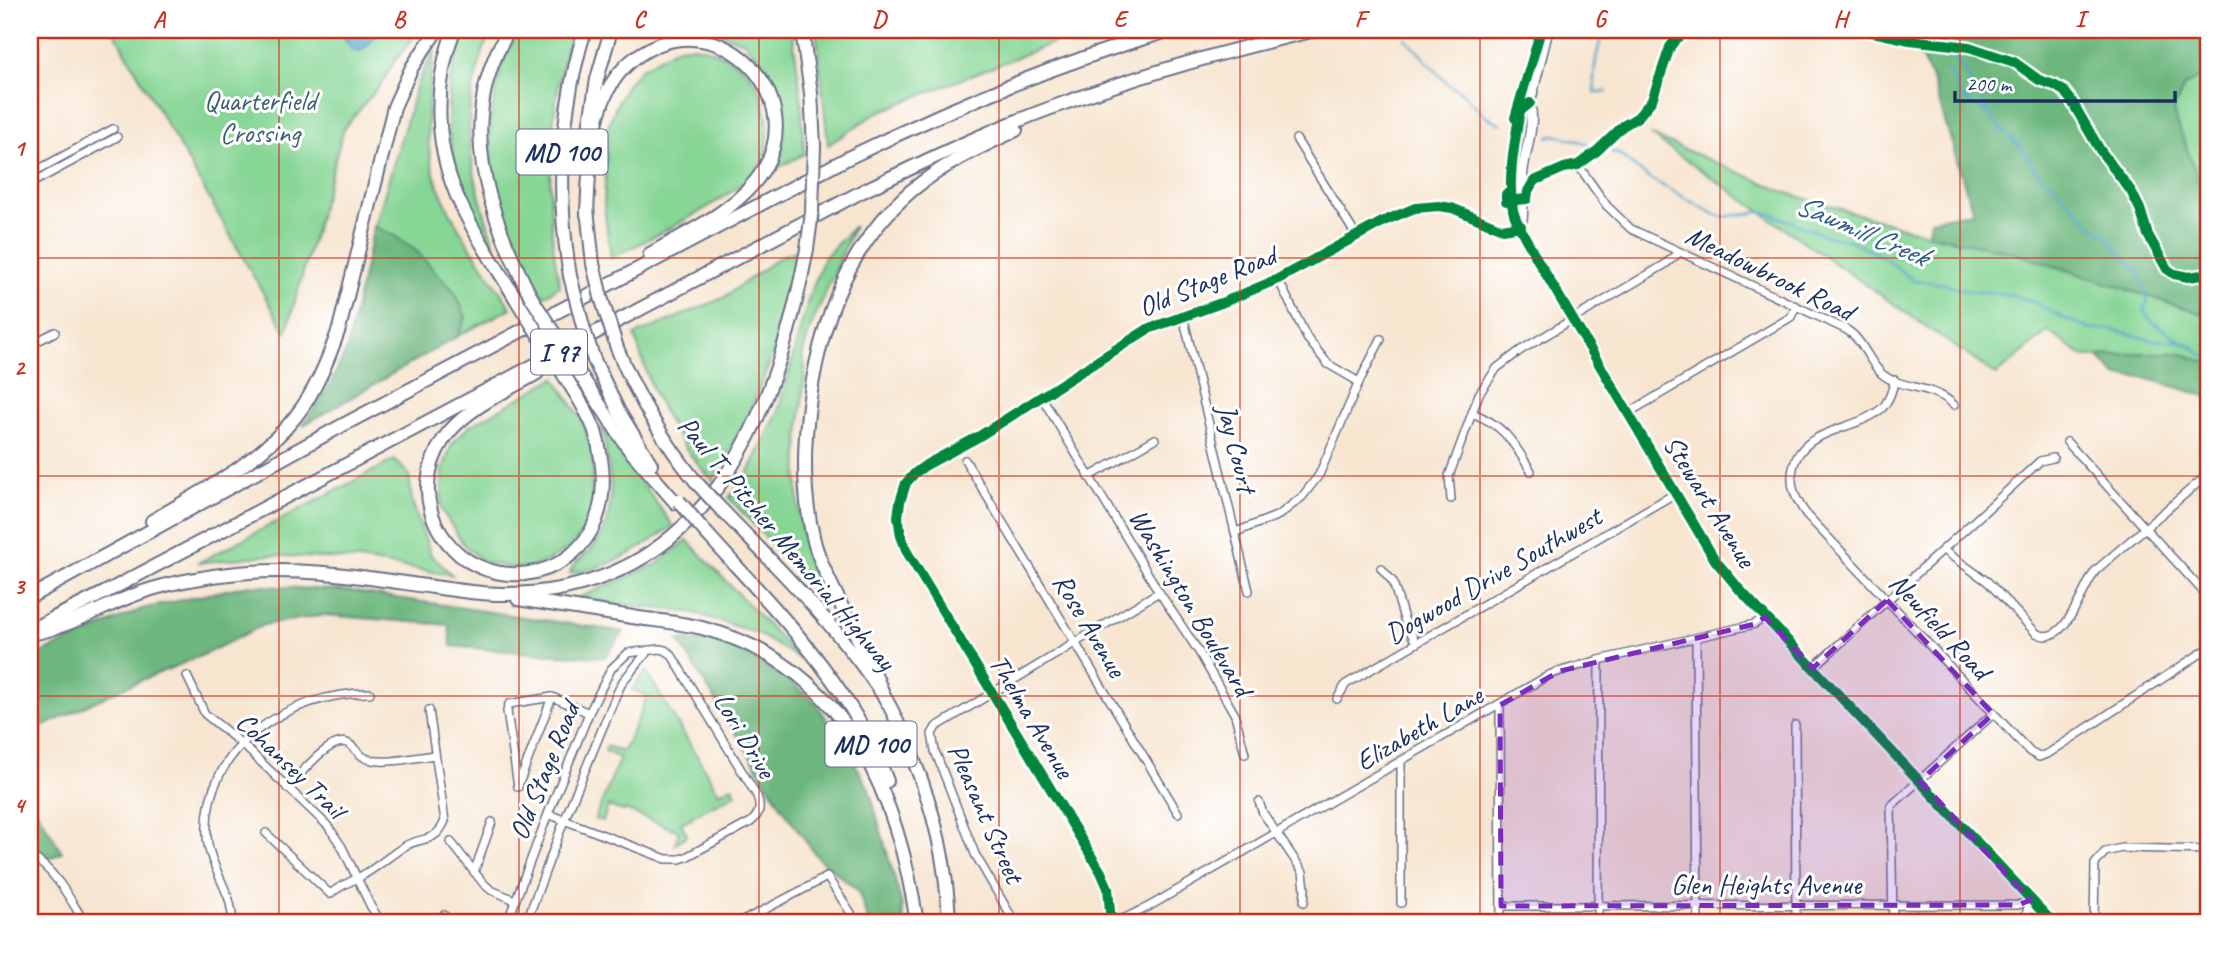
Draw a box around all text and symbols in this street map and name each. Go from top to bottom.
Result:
text: A [153,5,167,34]
text: B [393,5,407,34]
text: C [634,5,648,34]
text: D [872,5,888,34]
text: E [1114,5,1130,34]
text: F [1355,5,1371,34]
text: G [1594,5,1609,34]
text: H [1833,5,1851,34]
text: I [2075,5,2090,34]
scale bar [1955,60,2176,104]
text: 200 m [1966,71,2013,97]
park label: Quarterfield Crossing [204,83,320,150]
road number: MD 100 [516,130,608,174]
text: 1 [14,134,27,163]
water label: Sawmill Creek [1790,185,1939,277]
street label: Meadowbrook Road [1680,217,1863,331]
street label: Old Stage Road [1133,236,1284,324]
road number: I 97 [531,330,587,374]
text: 2 [14,353,27,382]
street label: Jay Court [1209,398,1266,499]
street label: Paul T. Pitcher Memorial Highway [670,409,905,679]
street label: Stewart Avenue [1656,429,1765,575]
street label: Dogwood Drive Southwest [1379,498,1610,651]
street label: Washington Boulevard [1121,502,1263,705]
street label: Newfield Road [1882,565,2001,689]
street label: Rose Avenue [1045,567,1135,685]
text: 3 [14,572,27,601]
street label: Thelma Avenue [981,648,1084,786]
street label: Elizabeth Lane [1349,677,1490,778]
street label: Lori Drive [706,686,785,786]
street label: Old Stage Road [501,694,589,845]
street label: Cohansey Trail [229,704,357,829]
road number: MD 100 [826,722,917,766]
street label: Pleasant Street [940,738,1033,890]
text: 4 [14,791,27,820]
street label: Glen Heights Avenue [1671,867,1863,902]

